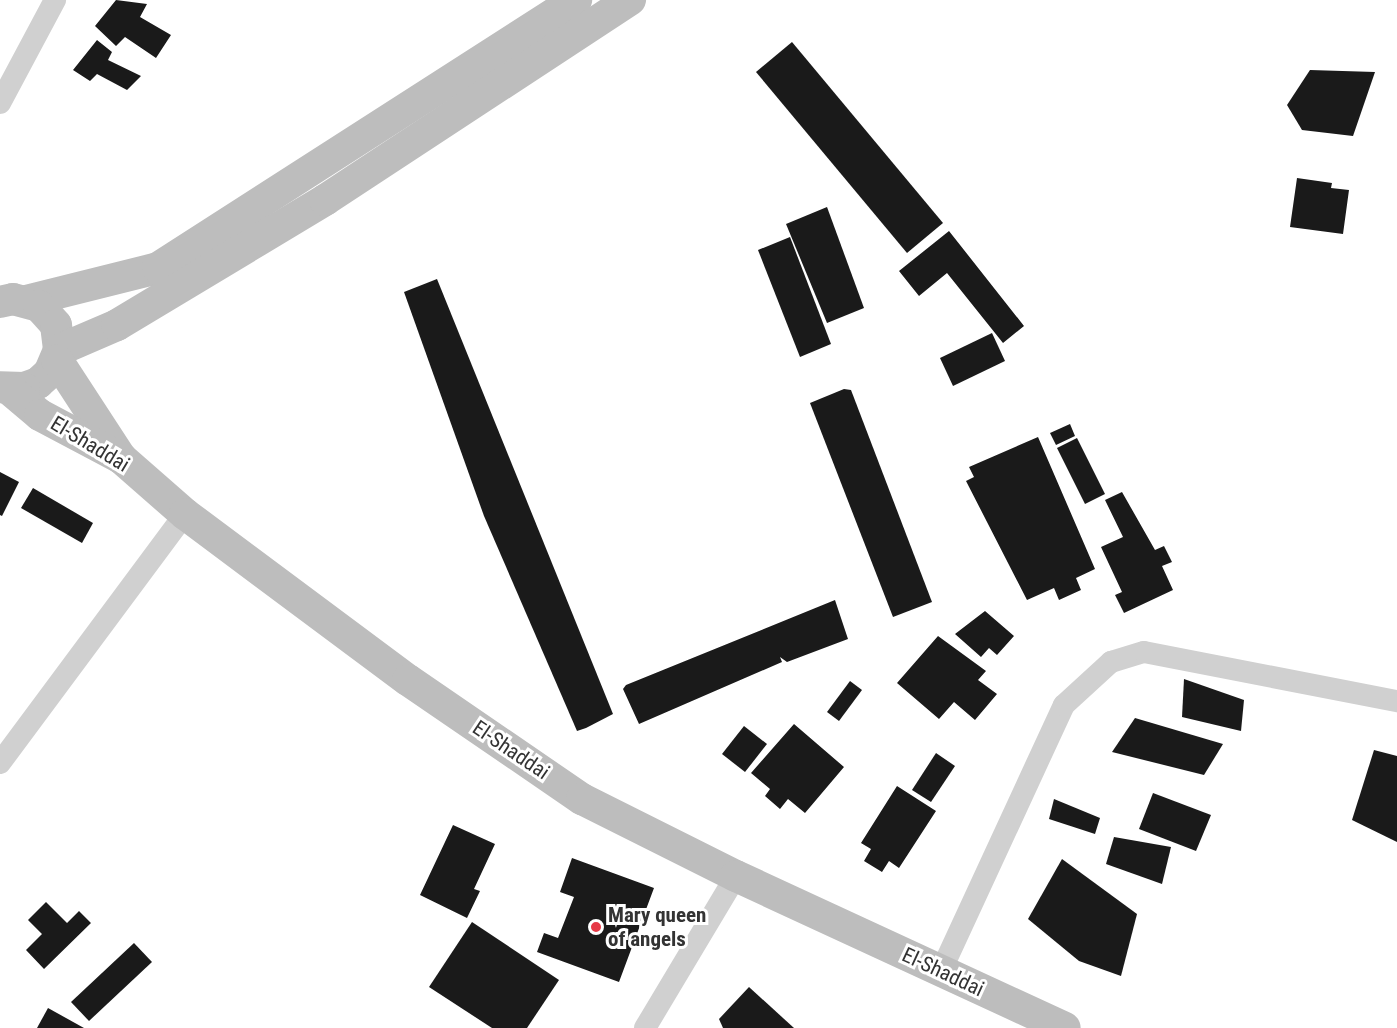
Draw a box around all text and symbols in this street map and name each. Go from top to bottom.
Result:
street label: El-Shaddai [46,411,134,477]
street label: El-Shaddai [468,715,554,785]
place label: Mary queen of angels [608,902,706,952]
marker: Mary queen of angels [589,920,603,934]
street label: El-Shaddai [898,942,988,1002]

